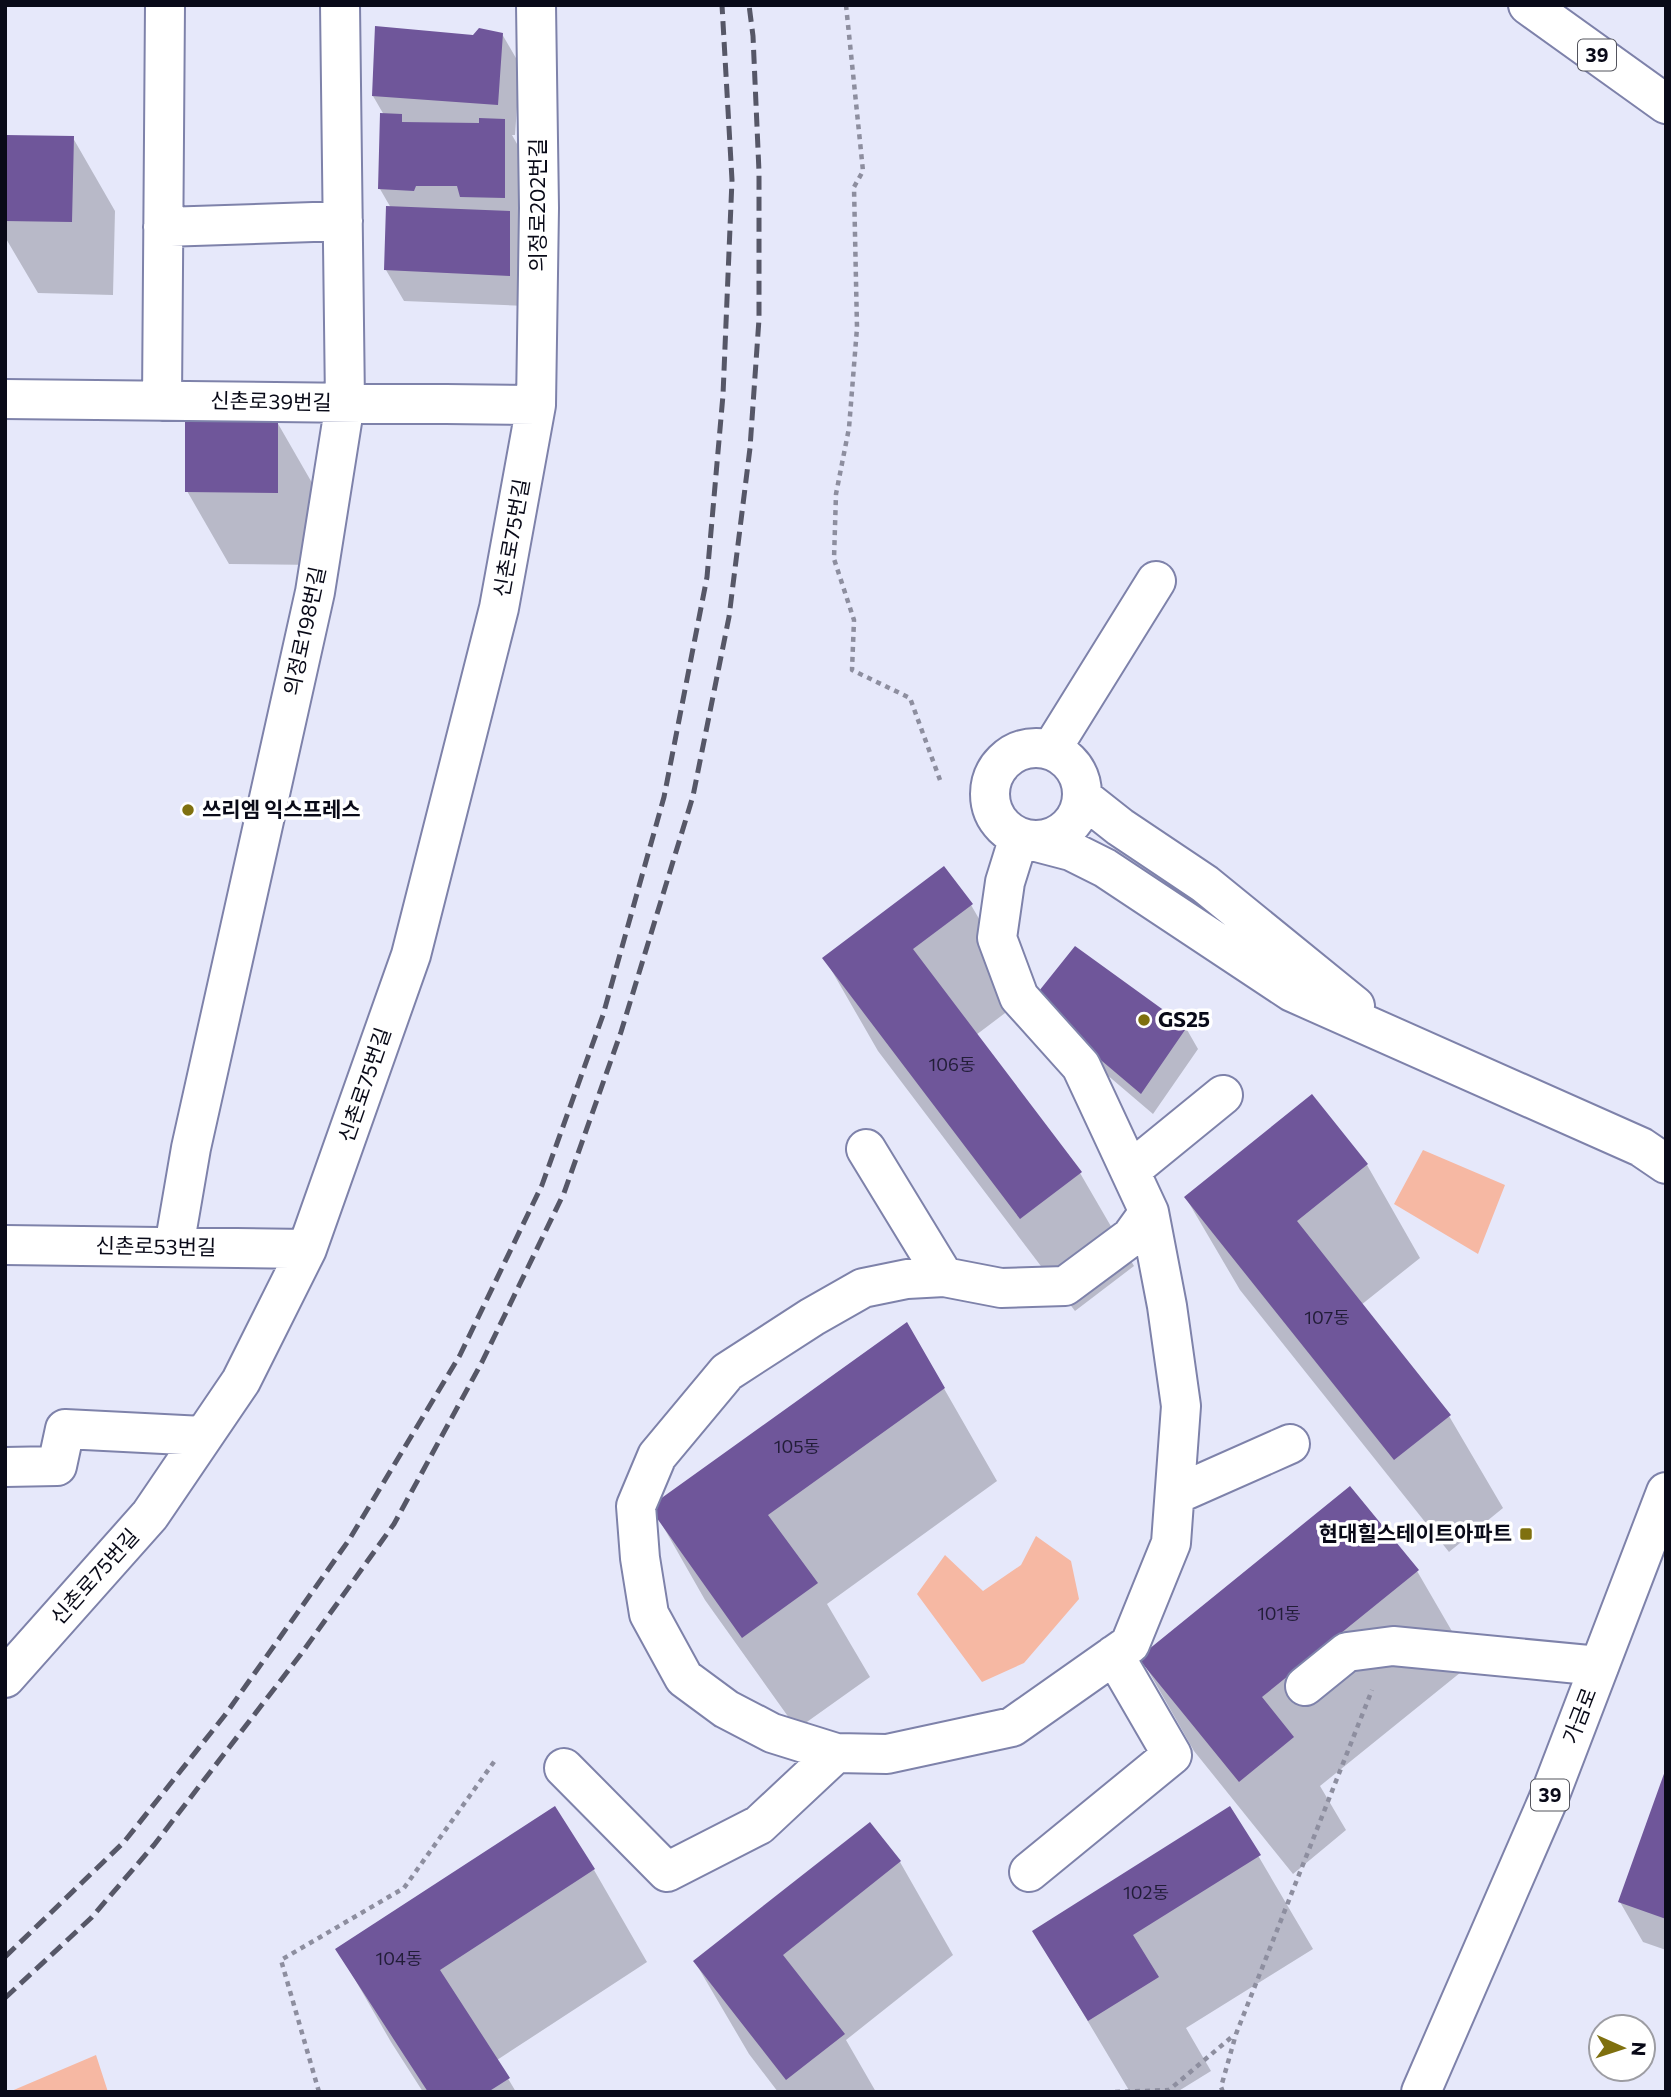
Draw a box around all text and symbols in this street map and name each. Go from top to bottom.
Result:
road number: 39 [1578,40,1616,70]
street label: 의정로202번길 [524,138,549,272]
street label: 신촌로39번길 [210,387,332,414]
street label: 신촌로75번길 [488,477,533,599]
street label: 의정로198번길 [278,564,329,697]
place label: 쓰리엠 익스프레스 [202,796,361,821]
marker: 쓰리엠 익스프레스 [180,802,196,818]
place label: GS25 [1158,1006,1210,1031]
marker: GS25 [1136,1012,1152,1028]
street label: 신촌로75번길 [332,1024,395,1145]
house number: 106동 [929,1053,975,1075]
street label: 신촌로53번길 [95,1232,217,1259]
house number: 107동 [1304,1306,1350,1328]
house number: 105동 [774,1435,820,1457]
place label: 현대힐스테이트아파트 [1319,1520,1512,1545]
street label: 신촌로75번길 [45,1523,143,1629]
marker: 현대힐스테이트아파트 [1518,1526,1534,1542]
house number: 101동 [1257,1602,1301,1624]
street label: 가금로 [1557,1684,1601,1747]
road number: 39 [1531,1780,1569,1811]
house number: 102동 [1123,1881,1169,1903]
house number: 104동 [376,1947,422,1969]
north arrow [1587,2013,1657,2083]
text: N [1628,2041,1651,2057]

